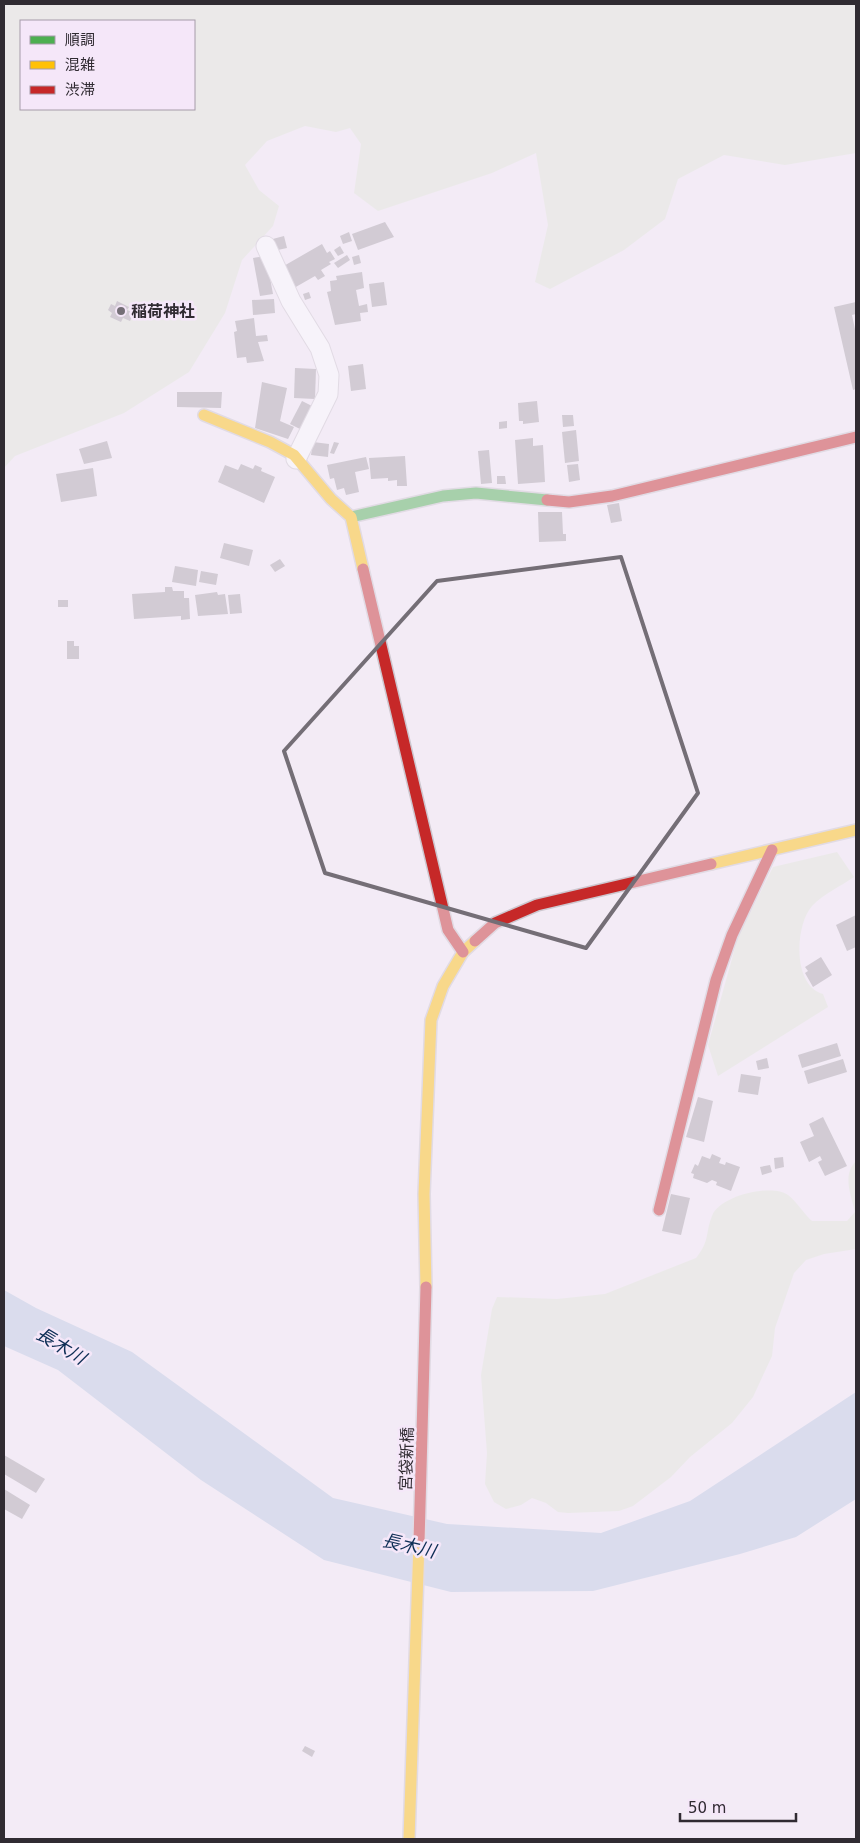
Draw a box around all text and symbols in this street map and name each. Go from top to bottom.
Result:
legend [20,20,195,110]
text: 順調 [65,31,95,49]
text: 混雑 [65,56,95,74]
text: 渋滞 [65,81,95,99]
place label: 稲荷神社 [131,302,195,321]
marker: 稲荷神社 [115,305,127,317]
water label: 長木川 [33,1323,92,1370]
street label: 宮袋新橋 [396,1427,417,1491]
water label: 長木川 [380,1529,440,1562]
scale bar [680,1790,796,1822]
text: 50 m [688,1799,726,1817]

